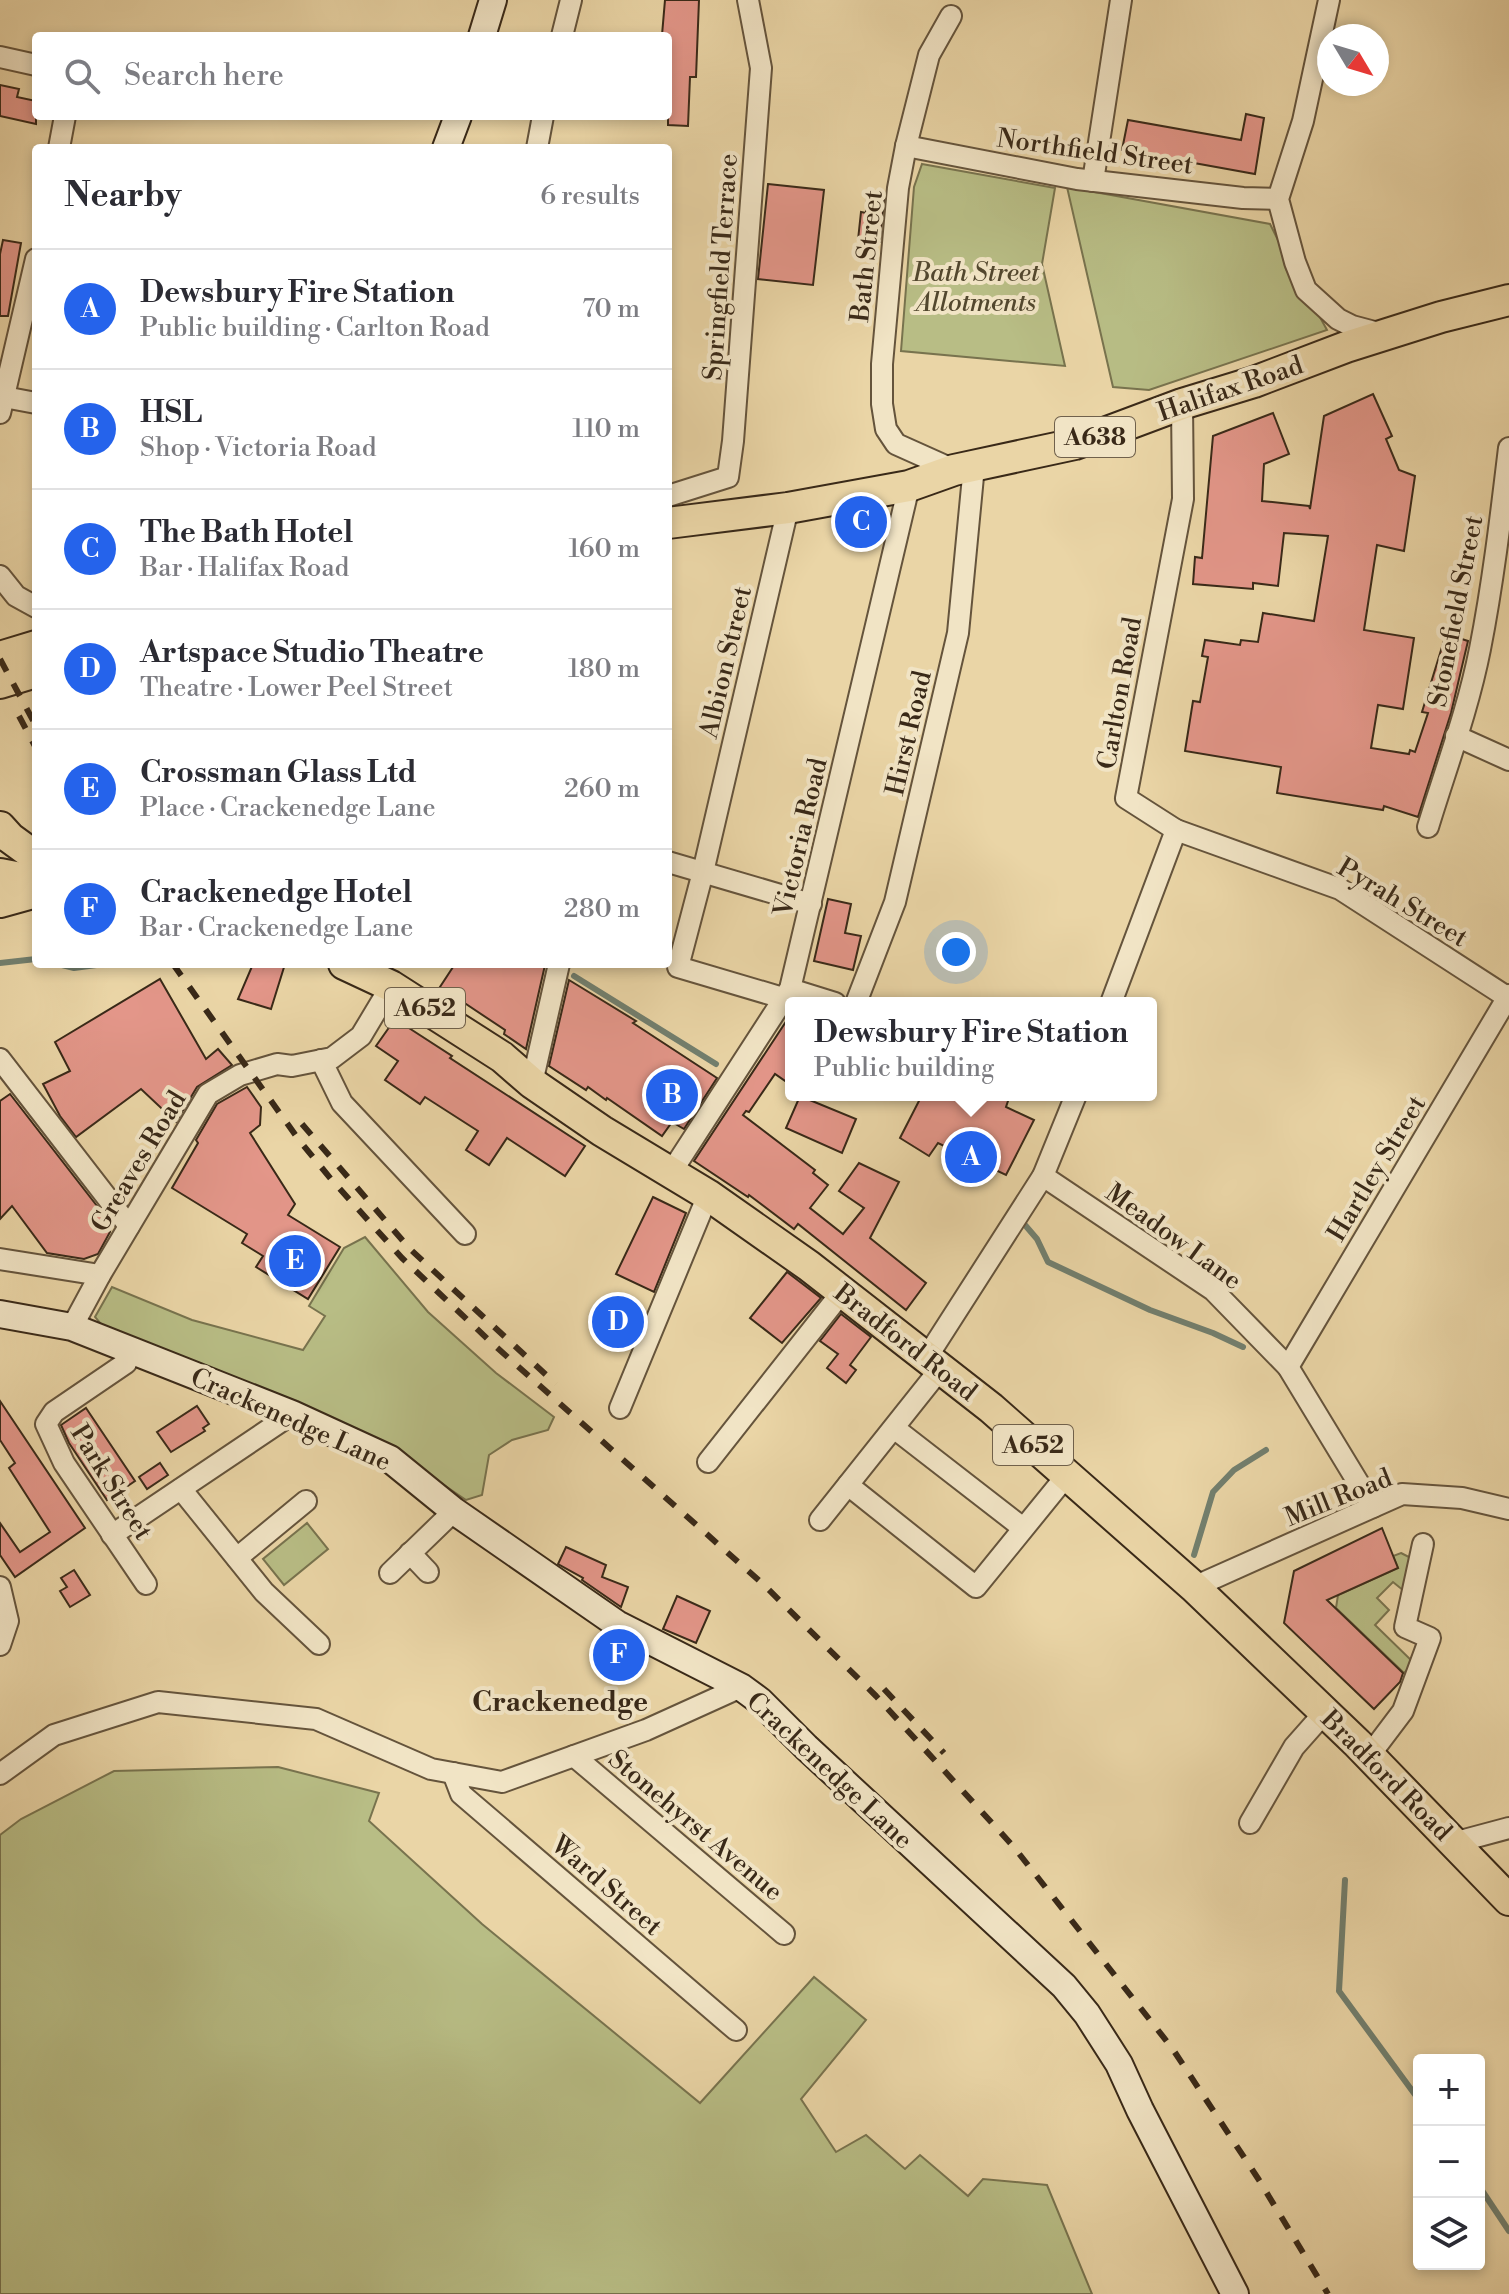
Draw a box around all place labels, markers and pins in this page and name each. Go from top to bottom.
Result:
pin: C [835,492,887,552]
pin: B [646,1065,698,1125]
pin: A [945,1127,997,1187]
pin: E [269,1231,321,1291]
pin: D [592,1292,644,1352]
pin: F [593,1625,645,1685]

